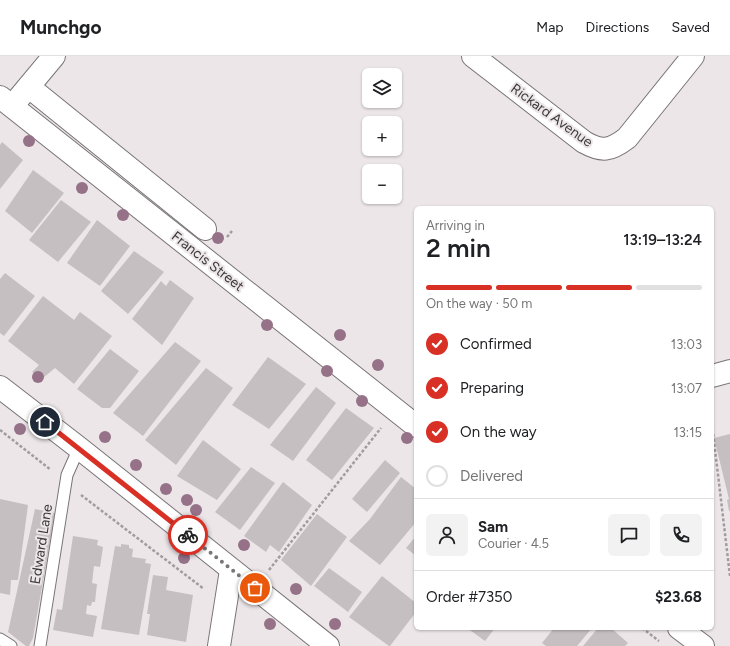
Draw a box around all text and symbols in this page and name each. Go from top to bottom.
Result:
text: Munchgo [20,16,102,39]
text: Map [536,19,564,36]
text: Directions [586,19,649,36]
text: Saved [671,19,710,36]
map controls [362,68,402,204]
button: layers [362,68,402,108]
street label: Rickard Avenue [507,80,596,151]
button: + [362,116,402,156]
button: − [362,164,402,204]
text: Arriving in [426,218,485,233]
street label: Francis Street [168,228,247,295]
text: 13:19–13:24 [623,231,702,249]
text: 2 min [426,232,491,264]
text: On the way · 50 m [426,296,532,311]
icon: check [426,333,448,355]
text: Confirmed [460,335,532,353]
text: 13:03 [671,337,702,352]
icon: check [426,377,448,399]
text: Preparing [460,379,524,397]
text: 13:07 [671,381,702,396]
pin [28,405,62,439]
icon: home [34,411,56,433]
icon: check [426,421,448,443]
text: On the way [460,423,537,441]
text: 13:15 [673,425,702,440]
text: Delivered [460,467,523,485]
street label: Edward Lane [27,503,56,585]
button: person [426,514,468,556]
button: chat [608,514,650,556]
button: phone [660,514,702,556]
courier [168,515,208,555]
text: Sam [478,518,508,536]
icon: bike [177,524,199,546]
text: Courier · 4.5 [478,536,549,551]
pin [238,571,272,605]
icon: bag [244,577,266,599]
text: Order #7350 [426,588,512,606]
text: $23.68 [655,588,702,606]

